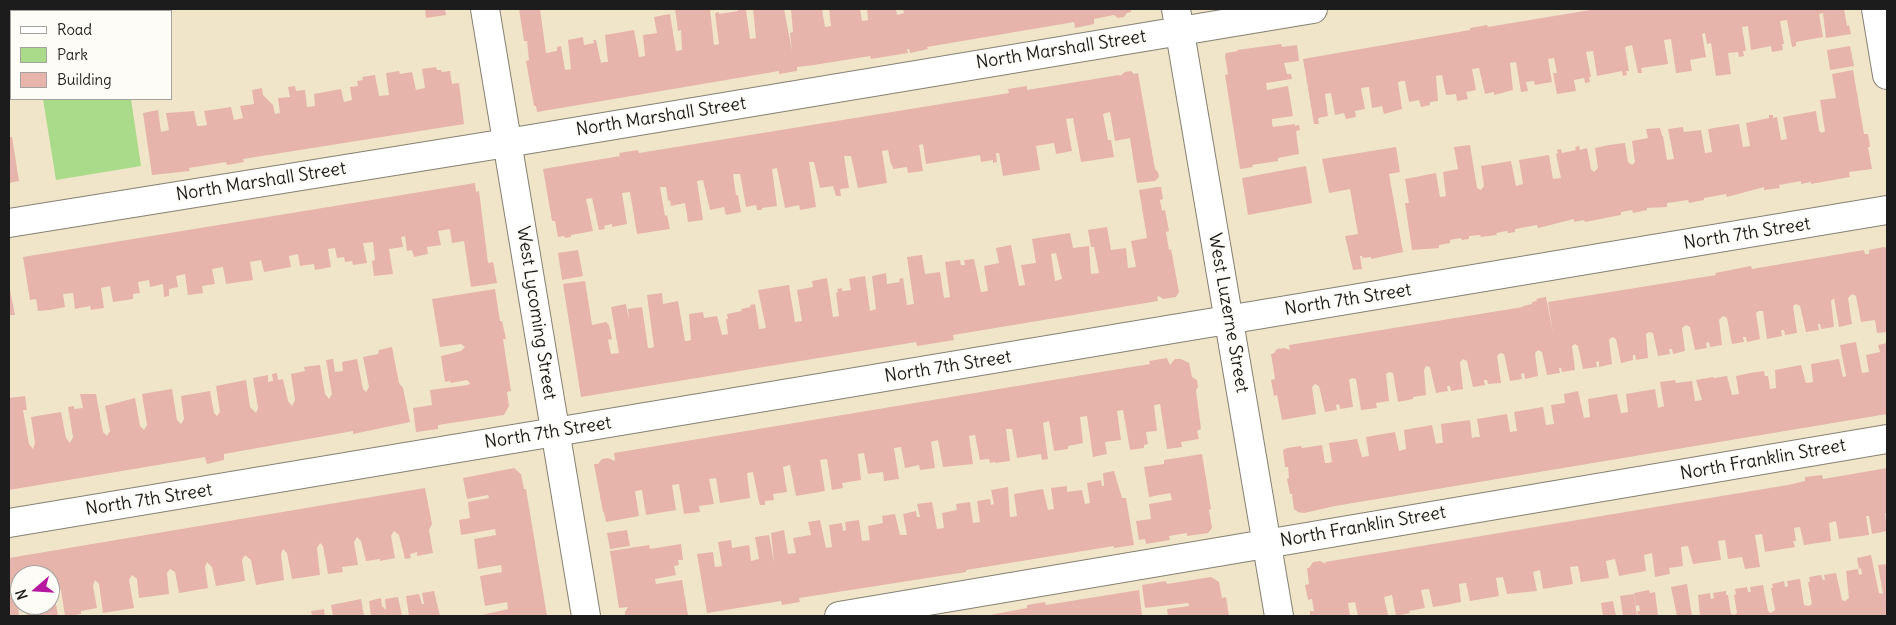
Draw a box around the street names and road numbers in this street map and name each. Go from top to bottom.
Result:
street label: North Marshall Street [974,26,1148,74]
street label: North Marshall Street [574,93,748,141]
street label: North Marshall Street [174,158,348,206]
street label: North 7th Street [1682,213,1812,255]
street label: West Lycoming Street [512,225,560,401]
street label: West Luzerne Street [1203,231,1253,395]
street label: North 7th Street [1283,279,1413,321]
street label: North 7th Street [883,346,1013,388]
street label: North 7th Street [483,412,613,454]
street label: North Franklin Street [1679,435,1847,485]
street label: North 7th Street [84,479,214,521]
street label: North Franklin Street [1279,502,1447,552]

